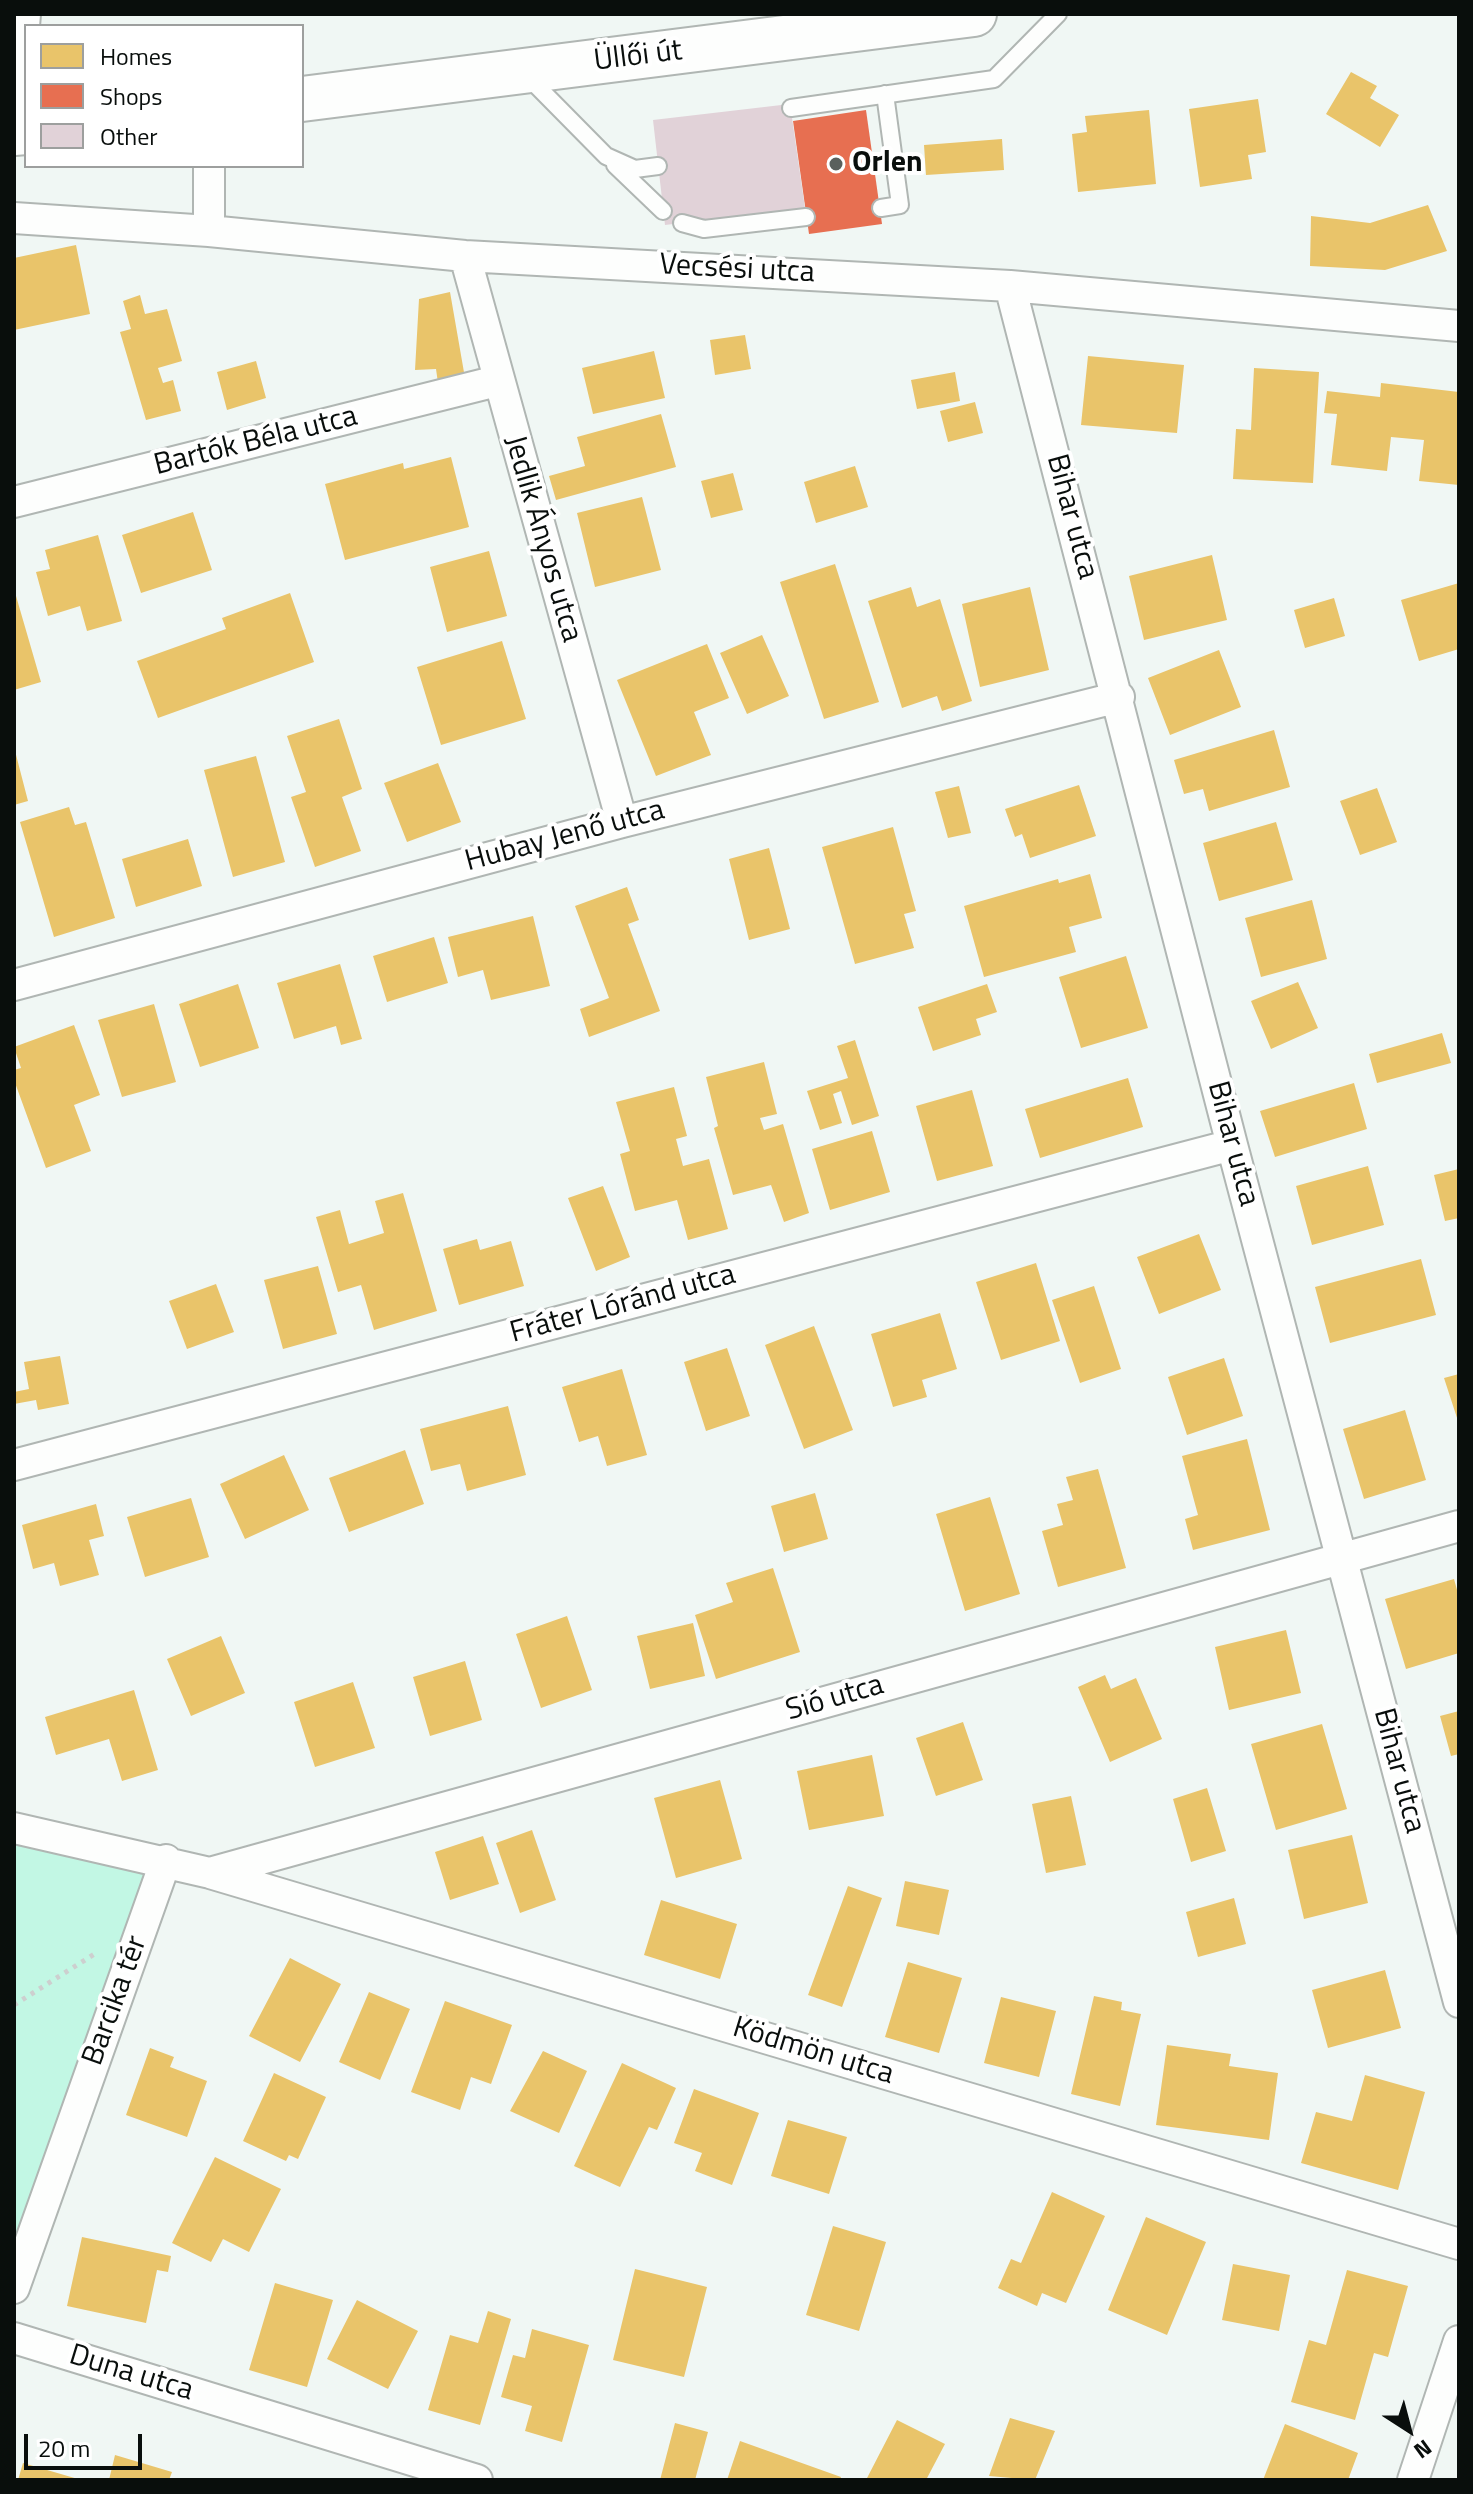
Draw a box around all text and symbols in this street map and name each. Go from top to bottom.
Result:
legend [24,24,304,168]
street label: Üllői út [592,34,684,80]
text: Homes [100,38,172,74]
text: Shops [100,78,162,114]
text: Other [100,118,158,154]
place label: Orlen [852,146,923,182]
marker: Orlen [827,155,845,173]
street label: Vecsési utca [658,248,816,292]
street label: Bartók Béla utca [151,399,361,485]
street label: Jedlik Ányos utca [495,432,589,646]
street label: Bihar utca [1037,451,1105,583]
street label: Hubay Jenő utca [461,793,669,881]
street label: Bihar utca [1198,1078,1266,1210]
street label: Fráter Lóránd utca [506,1258,740,1352]
street label: Sió utca [782,1668,888,1730]
street label: Bihar utca [1364,1705,1432,1837]
street label: Barcika tér [76,1931,156,2071]
street label: Ködmön utca [728,2010,898,2094]
street label: Duna utca [65,2338,197,2410]
north arrow [1369,2390,1449,2470]
scale bar [28,2418,146,2468]
text: 20 m [38,2430,90,2466]
text: N [1407,2431,1439,2468]

